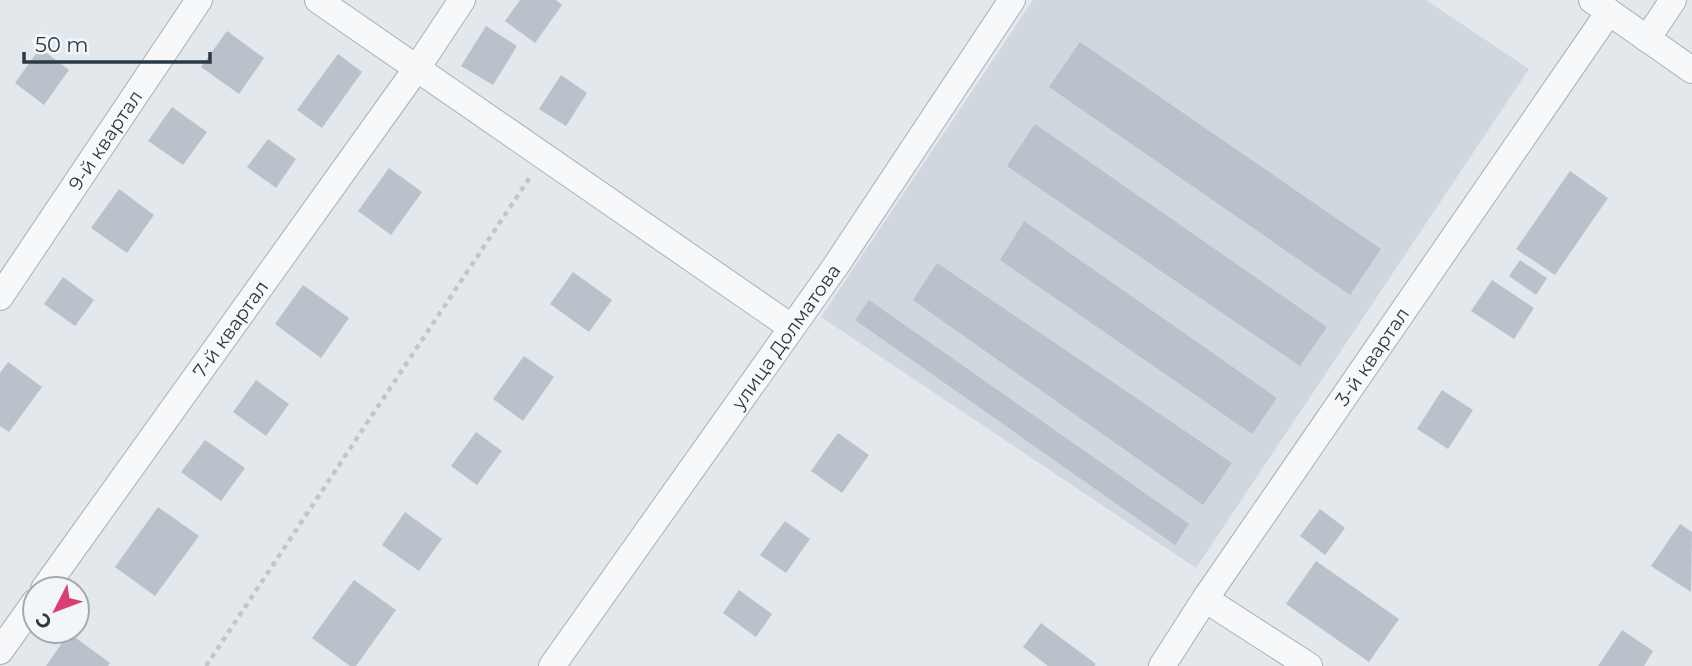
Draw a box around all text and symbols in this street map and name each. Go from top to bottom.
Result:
scale bar [24,21,210,65]
text: 50 m [35,32,89,57]
street label: 9-й квартал [64,86,147,194]
street label: улица Долматова [726,259,845,414]
street label: 7-й квартал [188,276,273,382]
street label: 3-й квартал [1330,303,1414,410]
north arrow [21,575,91,645]
text: С [30,608,57,634]

